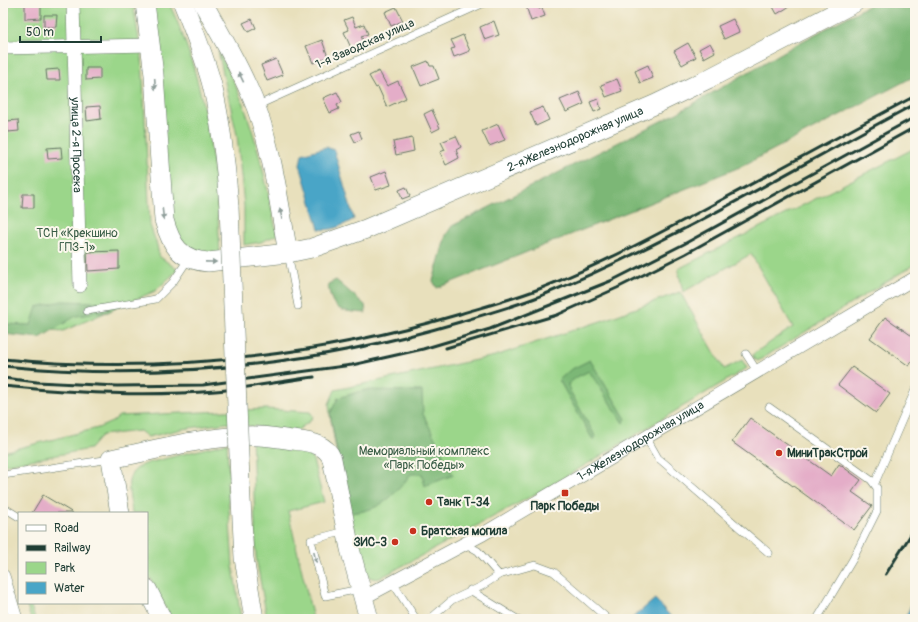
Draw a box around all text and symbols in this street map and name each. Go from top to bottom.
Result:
street label: 1-я Заводская улица [313,15,417,72]
scale bar [20,18,101,44]
text: 50 m [26,25,54,40]
one-way arrow [238,71,244,82]
one-way arrow [151,78,158,90]
street label: улица 2-я Просека [68,96,85,193]
street label: 2-я Железнодорожная улица [505,103,646,175]
one-way arrow [160,207,166,220]
one-way arrow [278,208,284,221]
park label: ТСН «Крекшино ГПЗ-1» [36,226,118,255]
one-way arrow [205,259,218,265]
street label: 1-я Железнодорожная улица [574,397,707,484]
park label: Мемориальный комплекс «Парк Победы» [359,444,489,473]
place label: МиниТракСтрой [787,446,868,461]
marker: МиниТракСтрой [774,448,784,458]
marker: Парк Победы [560,488,570,498]
place label: Танк Т-34 [436,495,489,510]
marker: Танк Т-34 [424,497,434,507]
place label: Парк Победы [531,499,600,514]
legend [18,512,148,604]
text: Road [54,521,79,536]
place label: Братская могила [421,524,508,539]
marker: Братская могила [408,526,418,536]
place label: ЗИС-3 [353,535,387,550]
marker: ЗИС-3 [390,537,400,547]
text: Railway [54,541,90,556]
one-way arrow [312,551,318,563]
text: Park [54,561,75,576]
text: Water [54,581,85,596]

